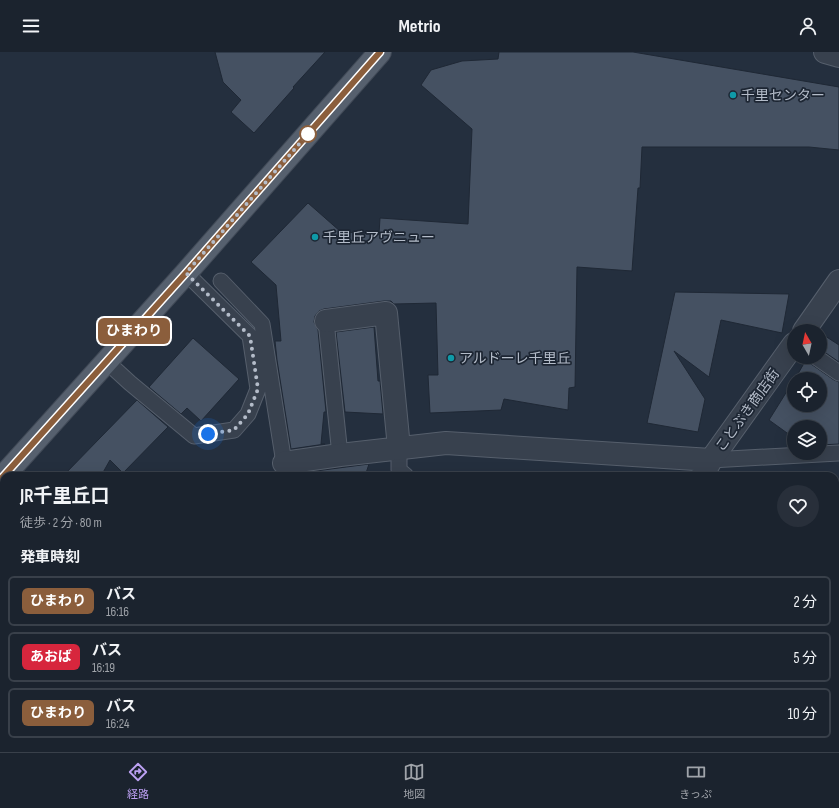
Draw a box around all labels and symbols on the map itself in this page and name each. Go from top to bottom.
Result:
place label: 千里センター [741,87,825,104]
marker: 千里センター [728,90,738,100]
unlabelled marker [299,125,317,143]
place label: 千里丘アヴニュー [323,229,435,246]
marker: 千里丘アヴニュー [310,232,320,242]
line badge: ひまわり [106,318,162,344]
north arrow [787,324,827,364]
place label: アルドーレ千里丘 [459,350,571,367]
marker: アルドーレ千里丘 [446,353,456,363]
street label: ことぶき商店街 [712,366,783,455]
your location [198,424,218,444]

